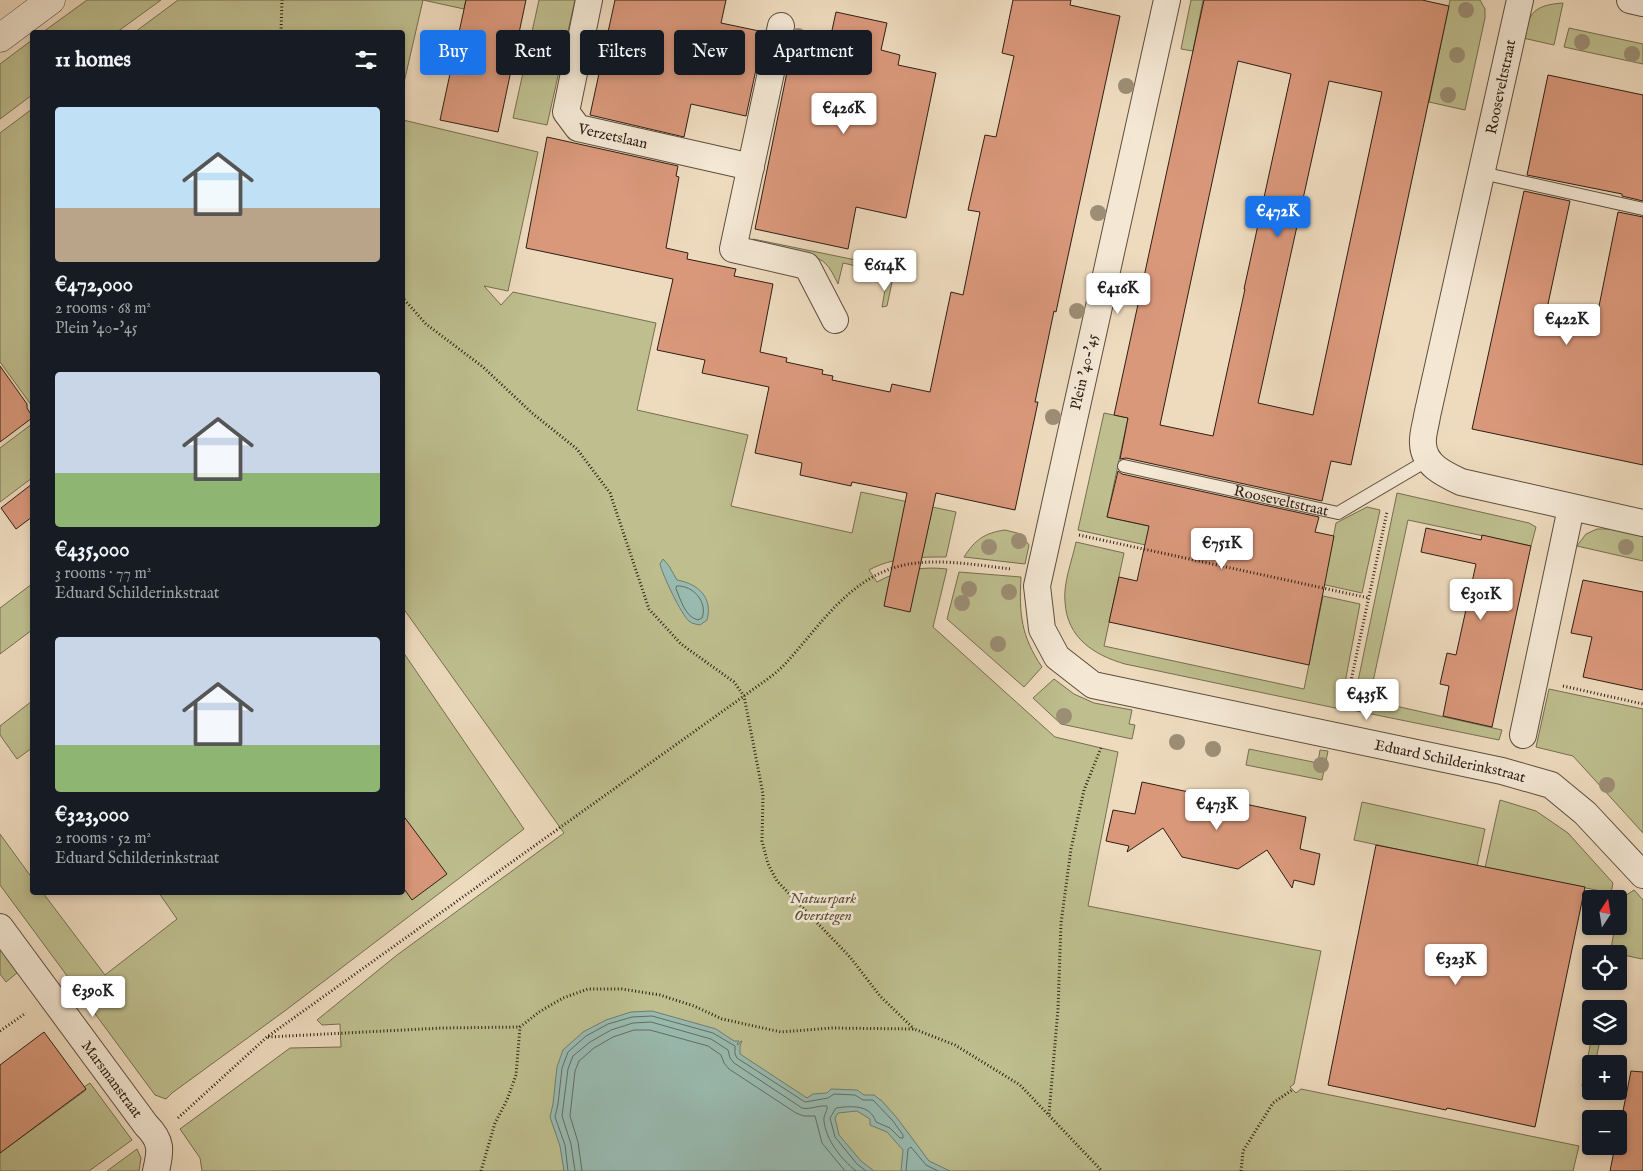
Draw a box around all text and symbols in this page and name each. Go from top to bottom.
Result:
chip: Buy [420,30,486,75]
chip: Rent [496,30,570,75]
chip: Filters [580,30,664,75]
chip: New [674,30,745,75]
chip: Apartment [755,30,872,75]
street label: Rooseveltstraat [1482,38,1520,136]
icon: filters [352,46,380,74]
text: 11 homes [55,47,131,74]
pin: €426K [809,92,879,135]
text: €426K [822,99,866,119]
street label: Verzetslaan [575,119,649,153]
icon: home [173,139,263,229]
pin: €472K [1243,196,1313,238]
text: €472K [1256,202,1300,222]
pin: €614K [850,250,920,292]
text: €614K [864,256,906,276]
text: €472,000 [55,272,133,299]
pin: €416K [1083,272,1153,315]
text: €416K [1097,279,1139,299]
text: 2 rooms · 68 m² [55,299,151,319]
pin: €422K [1532,304,1602,346]
text: €422K [1545,310,1589,330]
text: Plein '40-'45 [55,319,138,339]
street label: Plein '40-'45 [1066,332,1102,412]
icon: home [173,404,263,494]
street label: Rooseveltstraat [1232,481,1330,520]
pin: €751K [1187,528,1257,570]
text: €751K [1202,534,1242,554]
text: €435,000 [55,537,130,564]
text: 3 rooms · 77 m² [55,564,151,584]
pin: €301K [1446,578,1516,621]
text: Eduard Schilderinkstraat [55,584,219,604]
text: €301K [1461,585,1501,605]
icon: home [173,669,263,759]
pin: €435K [1332,678,1402,721]
text: €435K [1347,685,1387,705]
street label: Eduard Schilderinkstraat [1373,735,1528,787]
pin: €473K [1182,788,1252,831]
text: €473K [1196,795,1238,815]
text: €323,000 [55,802,129,829]
text: 2 rooms · 52 m² [55,829,151,849]
text: Eduard Schilderinkstraat [55,849,219,869]
park label: Natuurpark Overstegen [790,889,856,926]
north arrow [1582,890,1628,935]
map controls [1582,890,1627,1155]
pin: €323K [1421,944,1491,986]
button: locate [1582,945,1627,990]
text: €323K [1436,950,1476,970]
pin: €390K [58,976,128,1018]
text: €390K [72,982,114,1002]
button: layers [1582,1000,1627,1045]
street label: Marsmanstraat [77,1037,147,1122]
button: + [1582,1055,1627,1100]
button: − [1582,1110,1627,1155]

